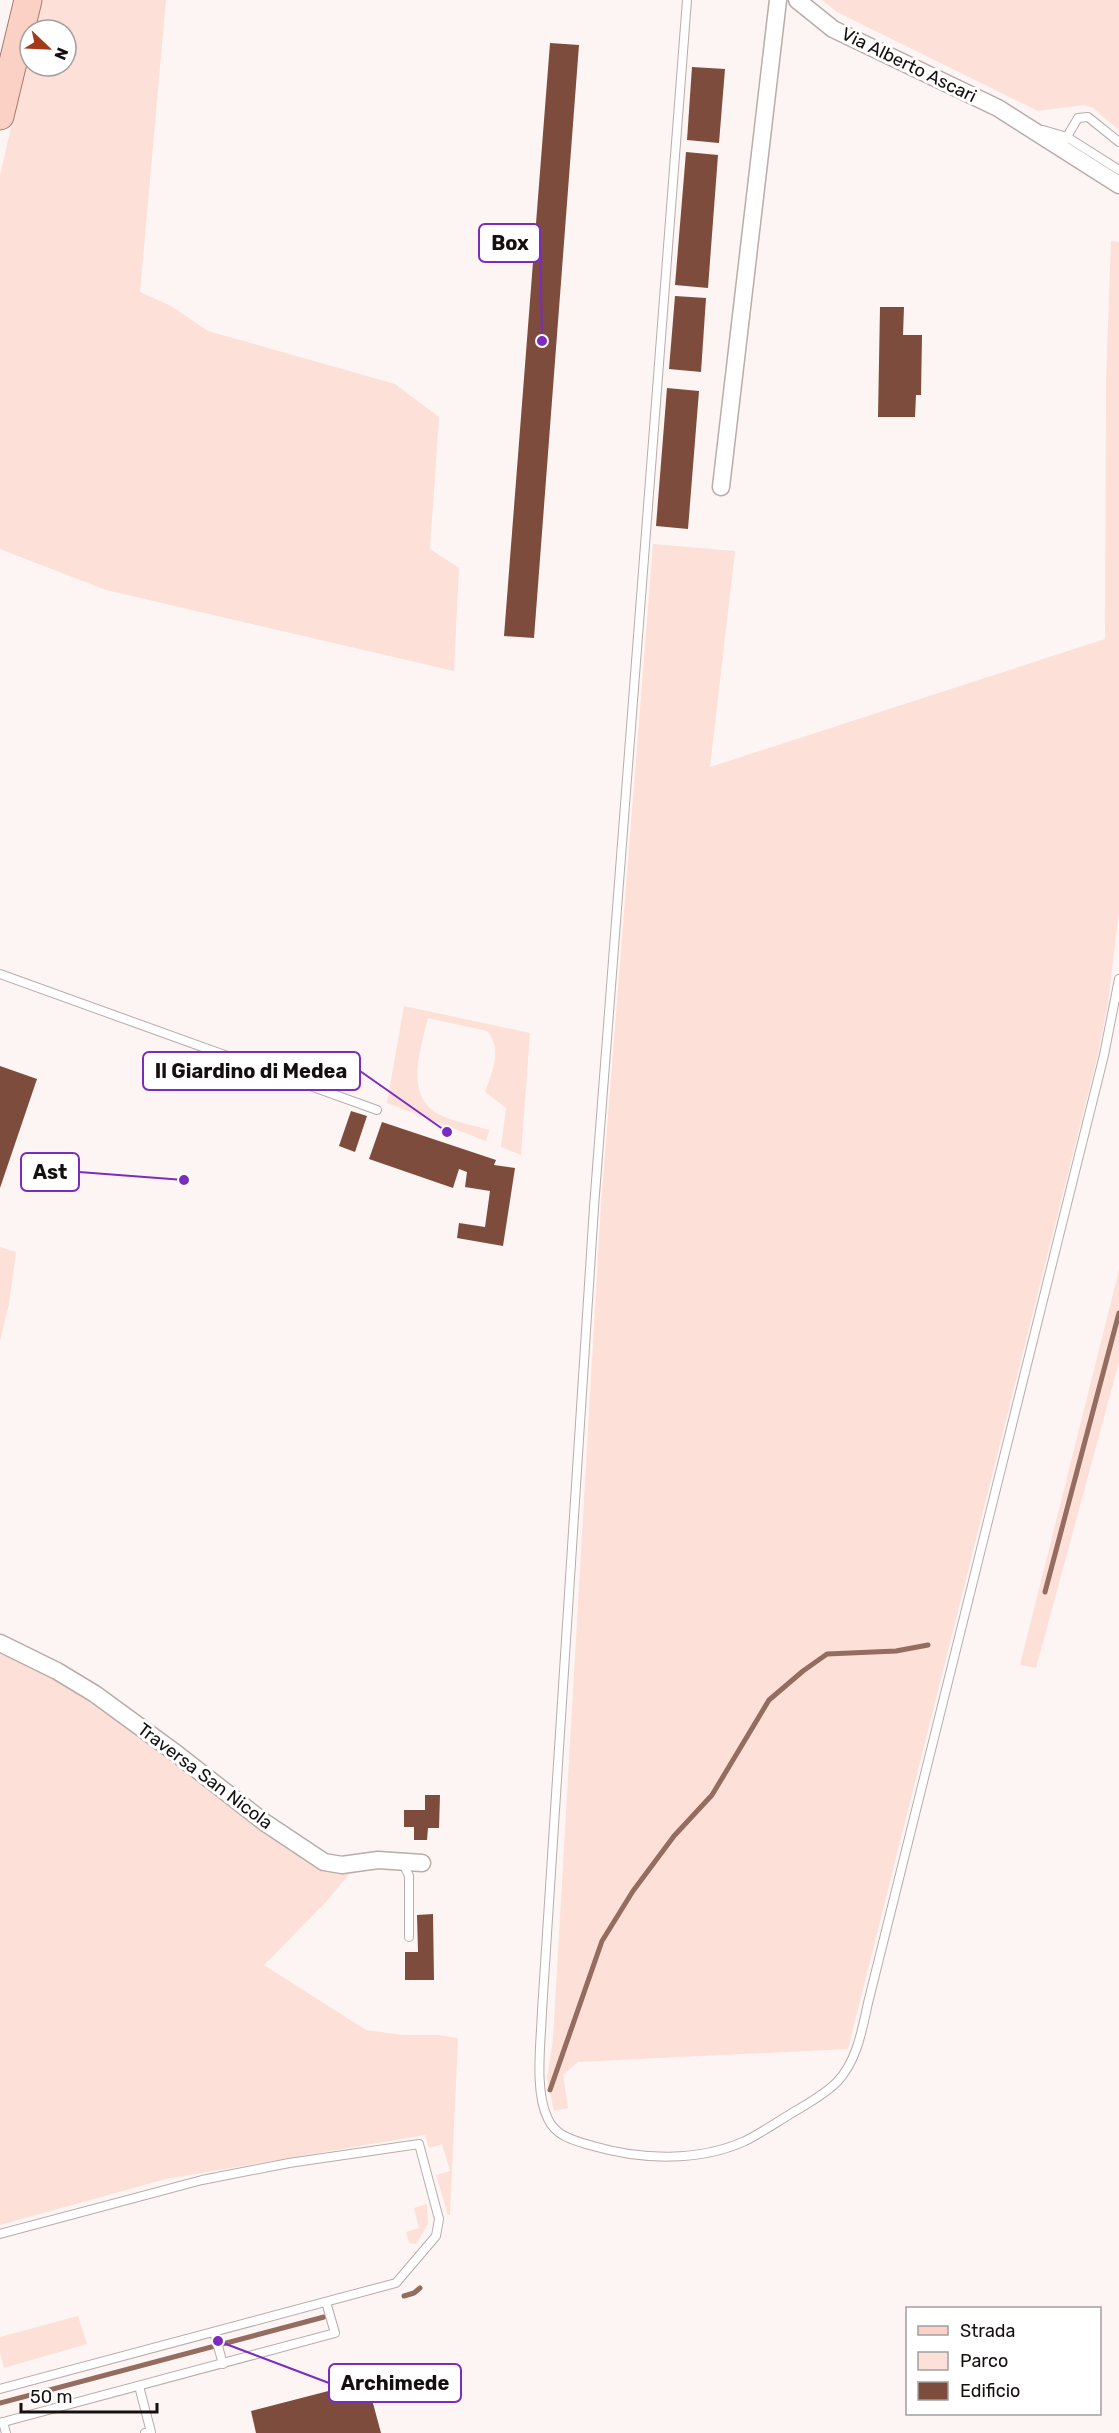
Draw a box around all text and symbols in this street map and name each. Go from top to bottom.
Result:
north arrow [18,18,78,78]
street label: Via Alberto Ascari [838,23,980,107]
text: N [50,45,72,63]
callout: Box [479,224,540,262]
text: Box [491,231,529,255]
callout: Il Giardino di Medea [143,1052,360,1090]
text: Il Giardino di Medea [155,1059,347,1083]
callout: Ast [21,1153,79,1191]
text: Ast [33,1160,67,1184]
street label: Traversa San Nicola [133,1718,277,1834]
legend [906,2307,1101,2415]
text: Strada [960,2320,1016,2342]
text: Parco [960,2350,1008,2372]
callout: Archimede [329,2364,461,2402]
text: Archimede [341,2371,449,2395]
scale bar [21,2376,158,2414]
text: Edificio [960,2380,1020,2402]
text: 50 m [30,2386,73,2408]

